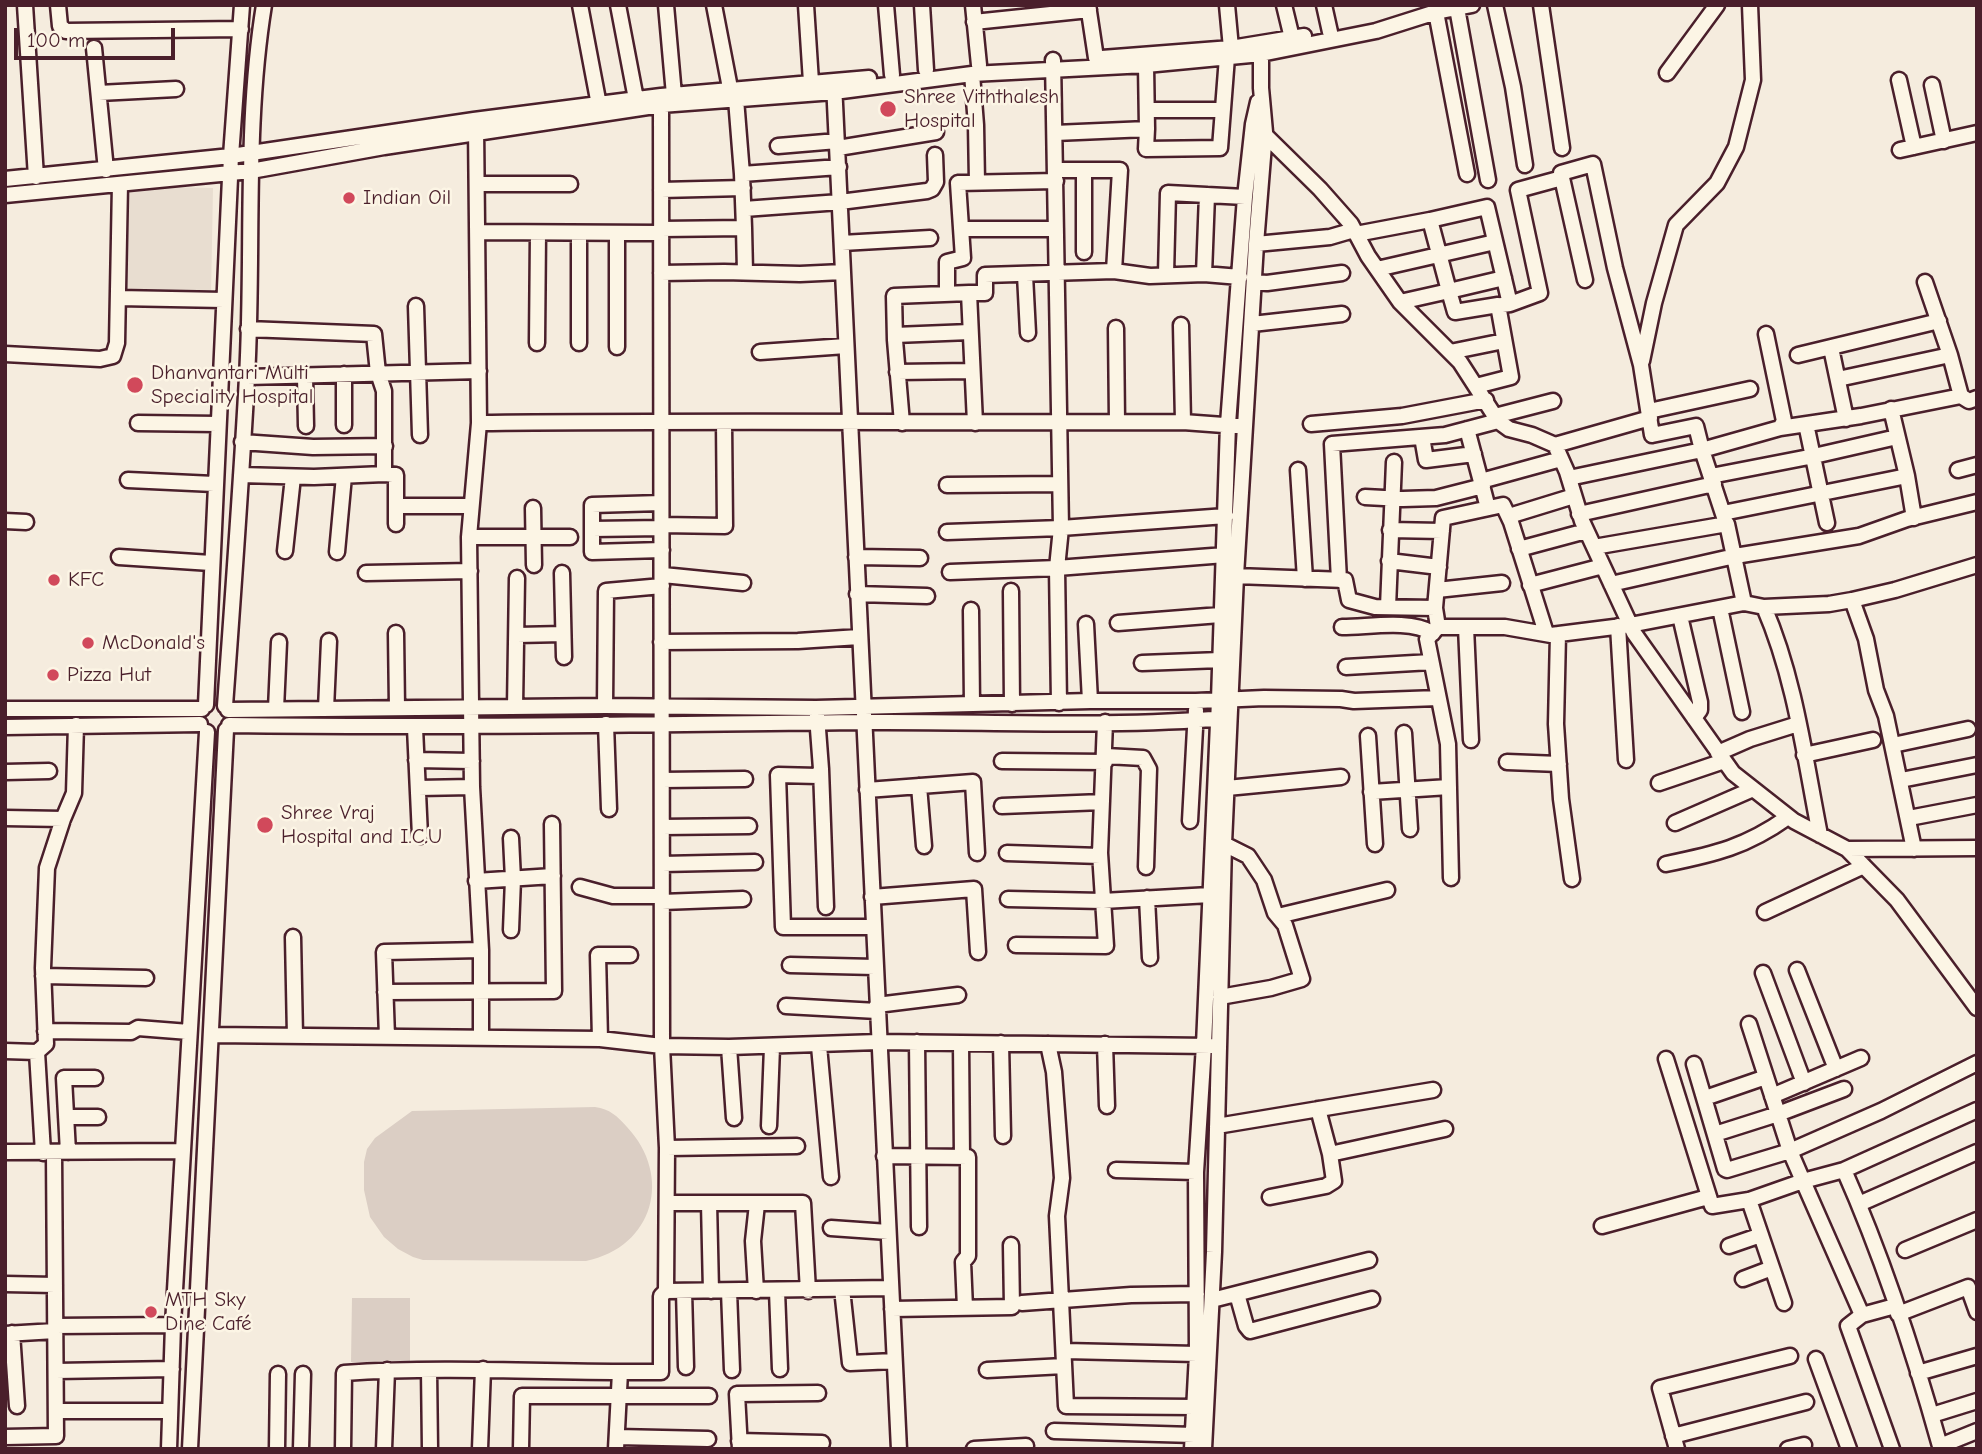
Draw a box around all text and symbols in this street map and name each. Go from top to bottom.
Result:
scale bar [18,14,178,58]
text: 100 m [27,28,85,52]
place label: Shree Viththalesh Hospital [904,84,1059,134]
marker: Shree Viththalesh Hospital [878,99,898,119]
place label: Indian Oil [363,185,451,211]
marker: Indian Oil [341,190,357,206]
place label: Dhanvantari Multi Speciality Hospital [151,360,313,410]
marker: Dhanvantari Multi Speciality Hospital [125,375,145,395]
place label: KFC [68,567,104,593]
marker: KFC [46,572,62,588]
place label: McDonald's [102,630,205,656]
marker: McDonald's [80,635,96,651]
place label: Pizza Hut [67,662,151,688]
marker: Pizza Hut [45,667,61,683]
place label: Shree Vraj Hospital and I.C.U [281,800,442,850]
marker: Shree Vraj Hospital and I.C.U [255,815,275,835]
place label: MTH Sky Dine Café [165,1287,252,1337]
marker: MTH Sky Dine Café [143,1304,159,1320]

